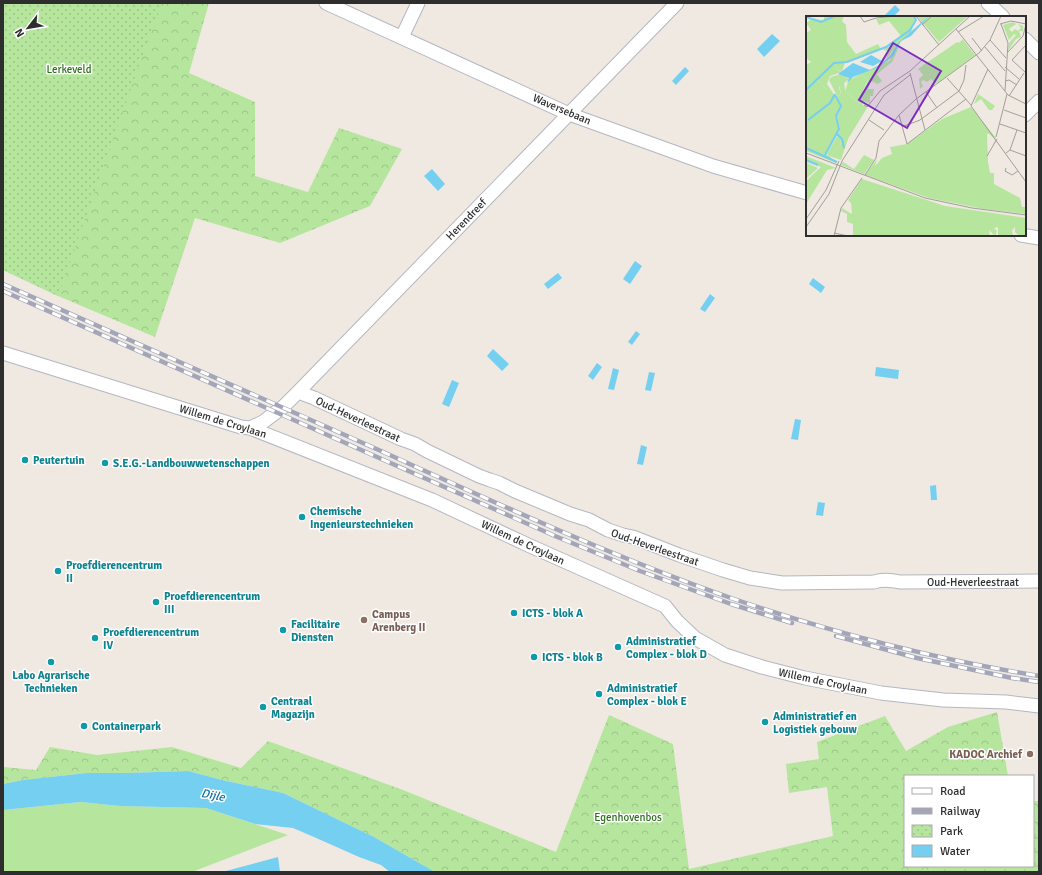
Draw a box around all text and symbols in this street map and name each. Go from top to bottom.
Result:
north arrow [8,8,48,48]
inset map [806,16,1026,236]
text: N [12,26,27,40]
park label: Lerkeveld [46,63,92,76]
street label: Waversebaan [531,91,593,128]
street label: Herendreef [443,195,490,243]
street label: Oud-Heverleestraat [313,394,402,445]
street label: Willem de Croylaan [178,402,268,441]
place label: Peutertuin [33,454,84,467]
marker: Peutertuin [20,455,30,465]
place label: S.E.G.-Landbouwwetenschappen [113,457,270,470]
marker: S.E.G.-Landbouwwetenschappen [100,458,110,468]
place label: Chemische Ingenieurstechnieken [310,505,413,531]
marker: Chemische Ingenieurstechnieken [297,512,307,522]
street label: Willem de Croylaan [479,517,567,567]
street label: Oud-Heverleestraat [609,526,700,569]
place label: Proefdierencentrum II [66,559,162,585]
marker: Proefdierencentrum II [53,566,63,576]
street label: Oud-Heverleestraat [927,576,1019,589]
place label: Proefdierencentrum III [164,590,260,616]
marker: Proefdierencentrum III [151,597,161,607]
place label: ICTS - blok A [522,607,583,620]
place label: Campus Arenberg II [372,608,426,634]
marker: ICTS - blok A [509,608,519,618]
marker: Campus Arenberg II [359,615,369,625]
place label: Facilitaire Diensten [291,618,340,644]
marker: Facilitaire Diensten [278,625,288,635]
place label: Proefdierencentrum IV [103,626,199,652]
marker: Proefdierencentrum IV [90,633,100,643]
place label: Administratief Complex - blok D [626,635,707,661]
marker: Administratief Complex - blok D [613,642,623,652]
place label: ICTS - blok B [542,651,603,664]
marker: ICTS - blok B [529,652,539,662]
marker: Labo Agrarische Technieken [46,657,56,667]
street label: Willem de Croylaan [777,666,869,697]
place label: Labo Agrarische Technieken [12,669,90,695]
place label: Administratief Complex - blok E [607,682,687,708]
marker: Administratief Complex - blok E [594,689,604,699]
place label: Centraal Magazijn [271,695,315,721]
marker: Centraal Magazijn [258,702,268,712]
place label: Administratief en Logistiek gebouw [773,710,857,736]
marker: Administratief en Logistiek gebouw [760,717,770,727]
place label: Containerpark [92,720,161,733]
marker: Containerpark [79,721,89,731]
place label: KADOC Archief [949,748,1023,761]
marker: KADOC Archief [1025,749,1035,759]
legend [904,775,1034,867]
text: Road [940,784,966,799]
water label: Dijle [200,786,227,805]
text: Railway [940,804,980,819]
park label: Egenhovenbos [594,811,662,824]
text: Park [940,824,963,839]
text: Water [940,844,971,859]

